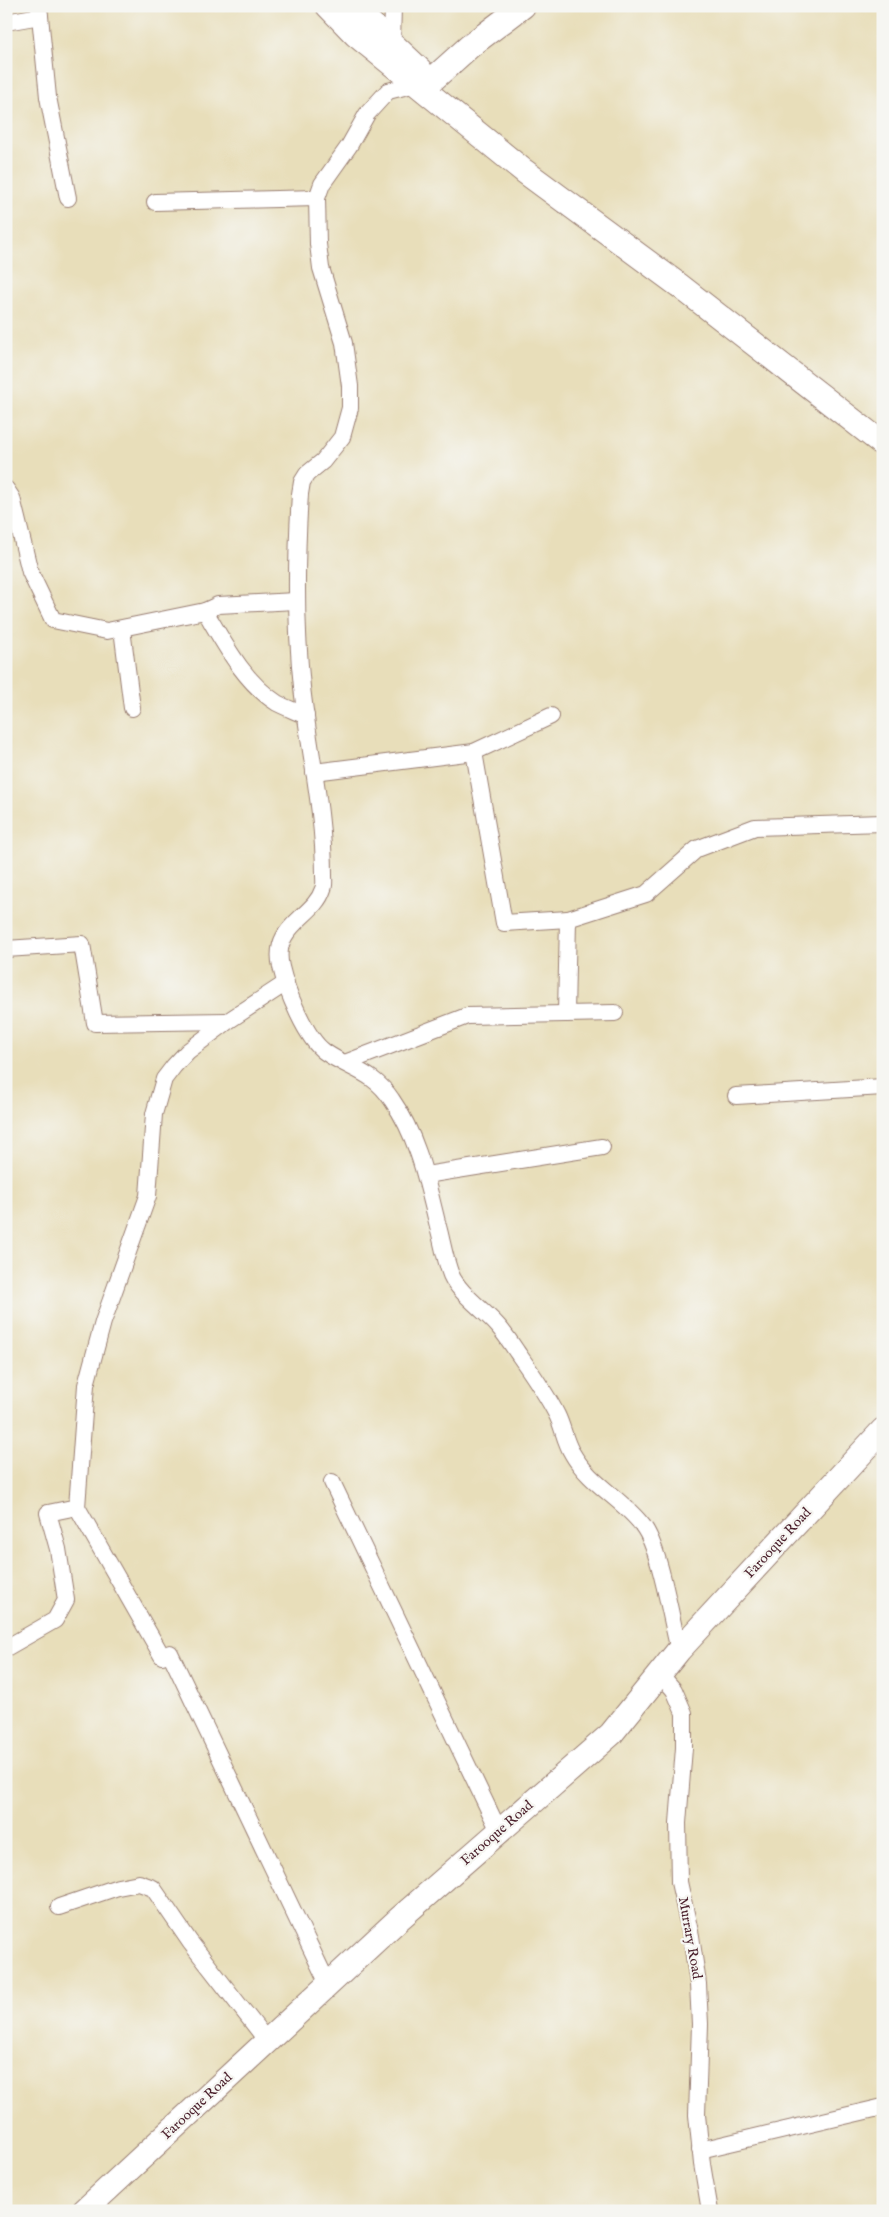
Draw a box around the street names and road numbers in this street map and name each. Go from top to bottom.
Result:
street label: Farooque Road [741,1503,816,1582]
street label: Farooque Road [457,1796,537,1869]
street label: Murrary Road [674,1895,706,1981]
street label: Farooque Road [158,2068,237,2143]

